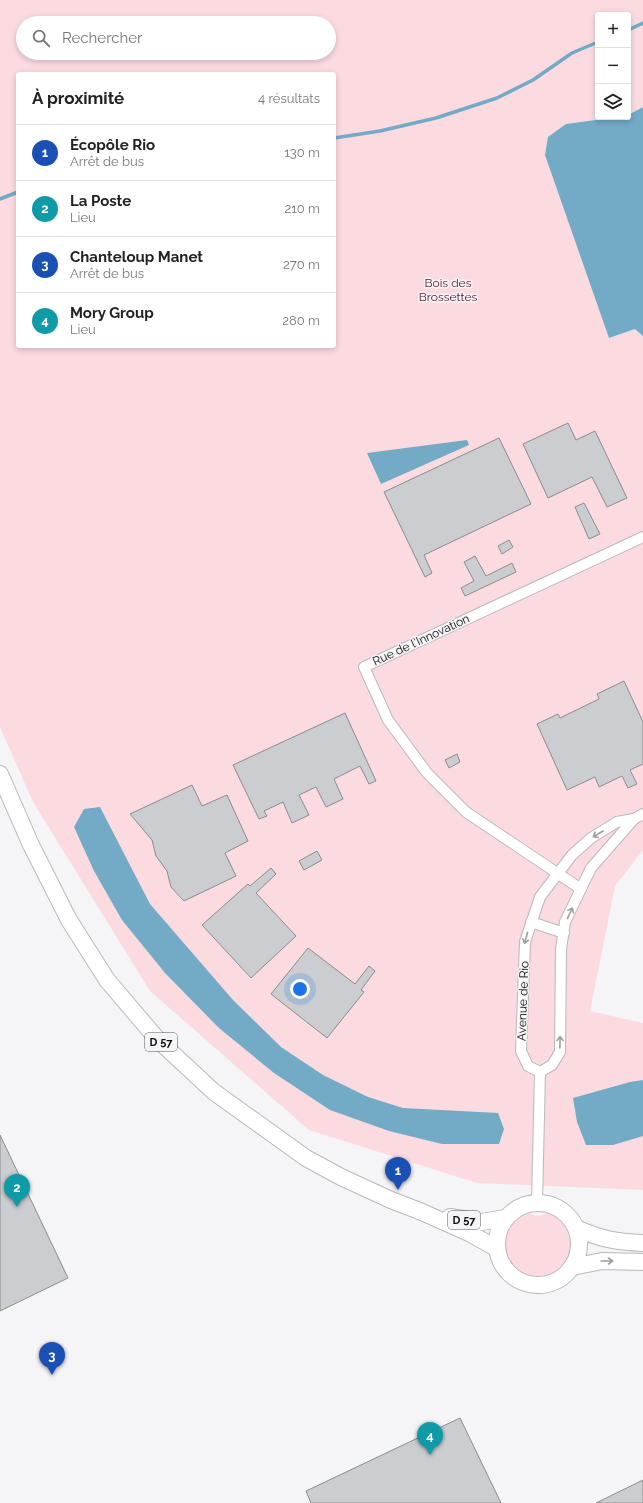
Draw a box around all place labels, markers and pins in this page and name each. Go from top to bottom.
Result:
pin: 1 [385,1157,411,1190]
pin: 2 [4,1174,30,1207]
pin: 3 [39,1342,65,1375]
pin: 4 [417,1422,443,1455]

